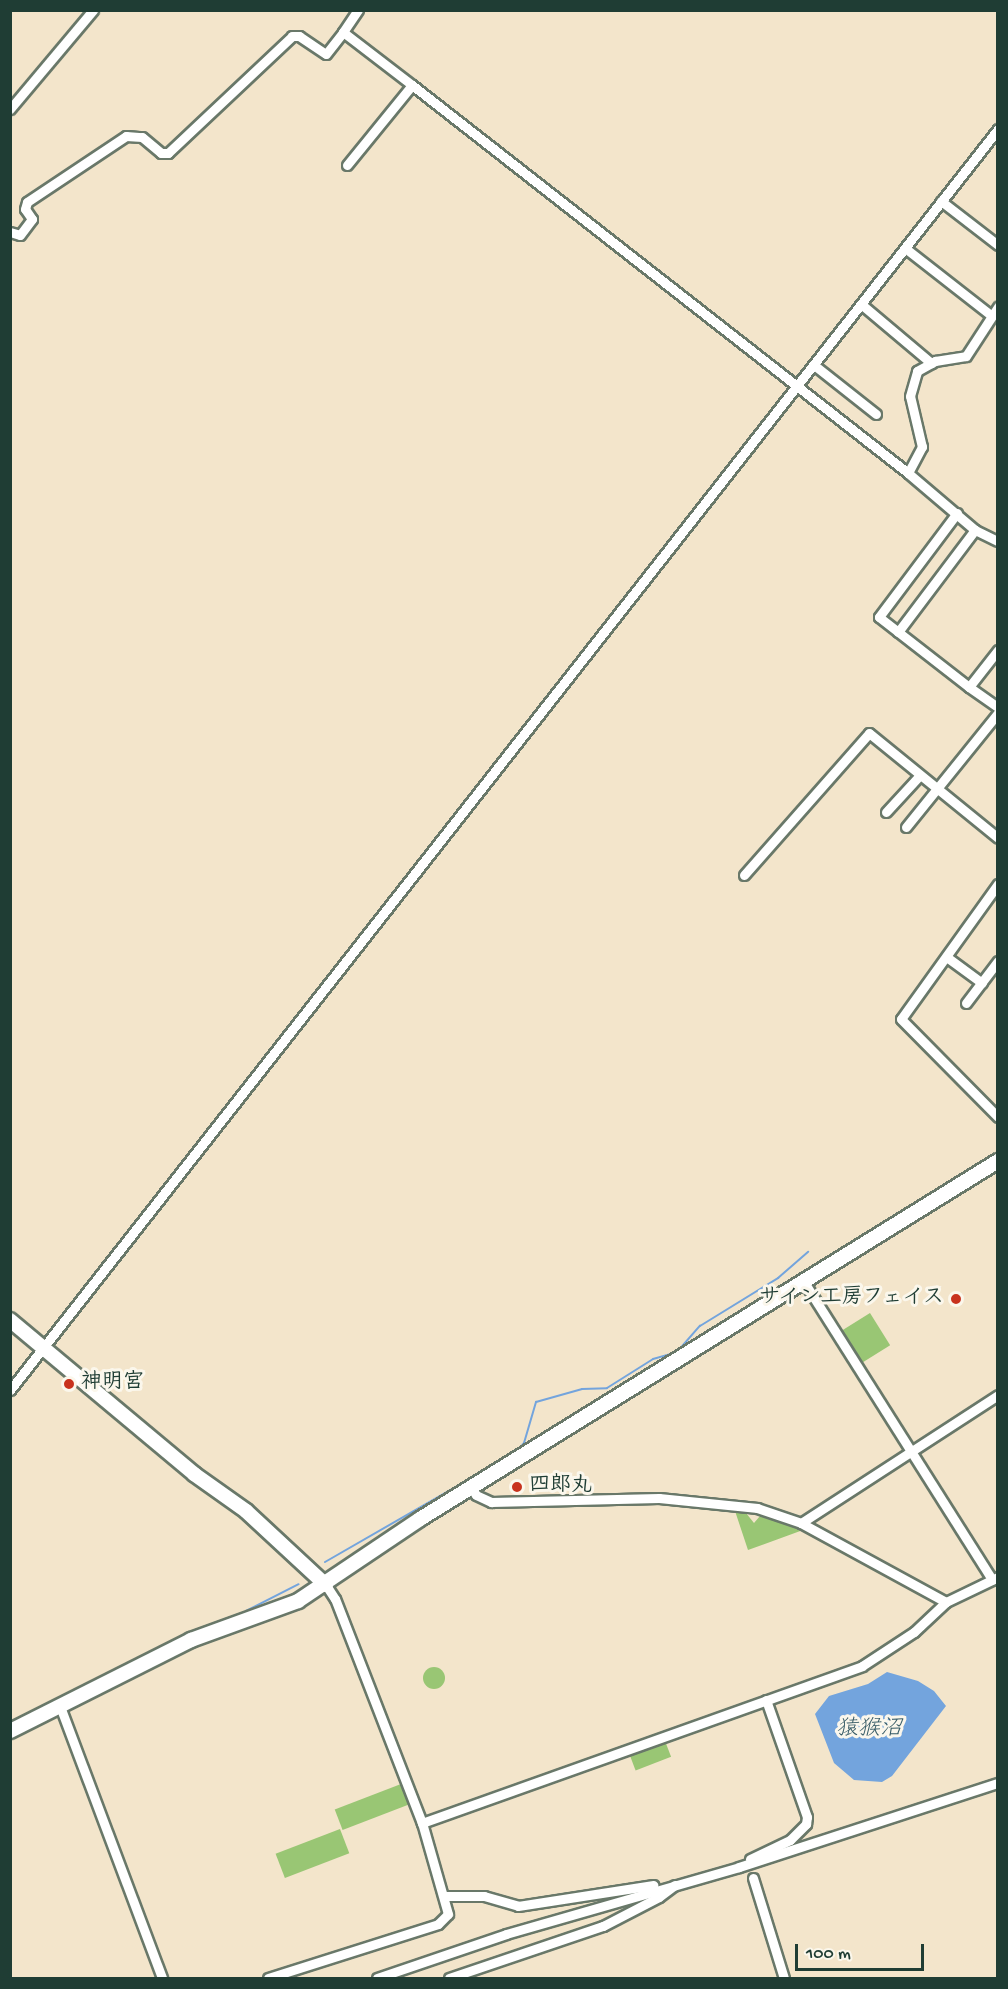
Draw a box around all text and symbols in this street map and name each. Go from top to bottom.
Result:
place label: サイン工房フェイス [755,1286,944,1312]
marker: サイン工房フェイス [949,1292,963,1306]
place label: 神明宮 [81,1371,144,1397]
marker: 神明宮 [62,1377,76,1391]
place label: 四郎丸 [529,1474,592,1500]
marker: 四郎丸 [510,1480,524,1494]
water label: 猿猴沼 [836,1718,902,1744]
scale bar [798,1932,927,1970]
text: 100 m [806,1944,851,1965]

